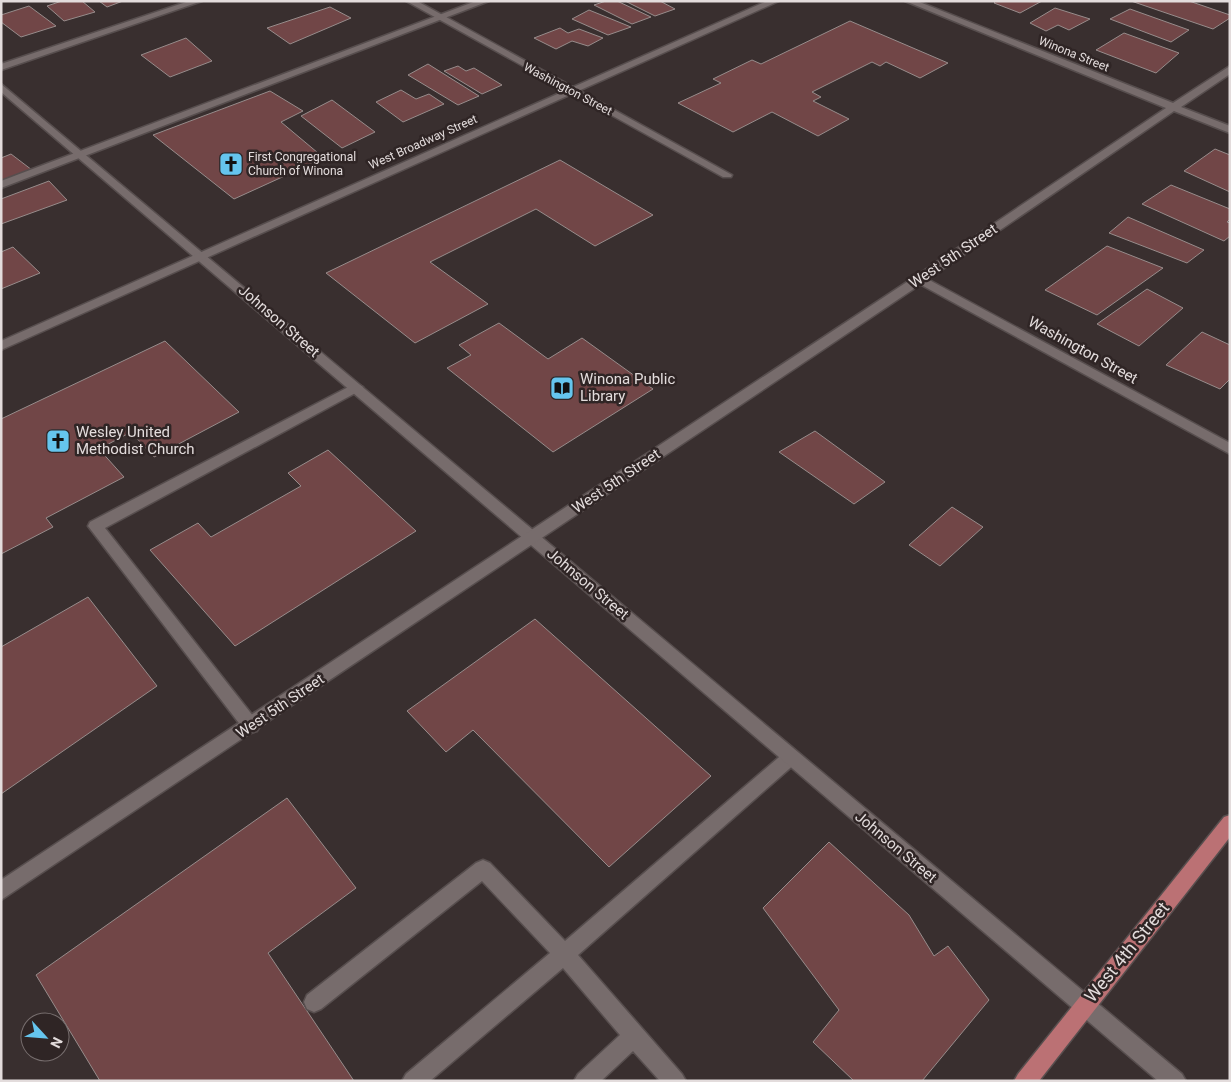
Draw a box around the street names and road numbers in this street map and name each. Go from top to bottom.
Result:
street label: Winona Street [1037,33,1111,75]
street label: Washington Street [521,60,615,118]
street label: West Broadway Street [367,112,479,172]
street label: West 5th Street [906,220,1001,292]
street label: Johnson Street [235,281,323,361]
street label: Washington Street [1025,312,1141,388]
street label: West 5th Street [569,445,664,517]
street label: Johnson Street [543,545,633,623]
street label: West 5th Street [233,670,328,742]
street label: Johnson Street [851,808,941,886]
street label: West 4th Street [1080,897,1173,1006]

